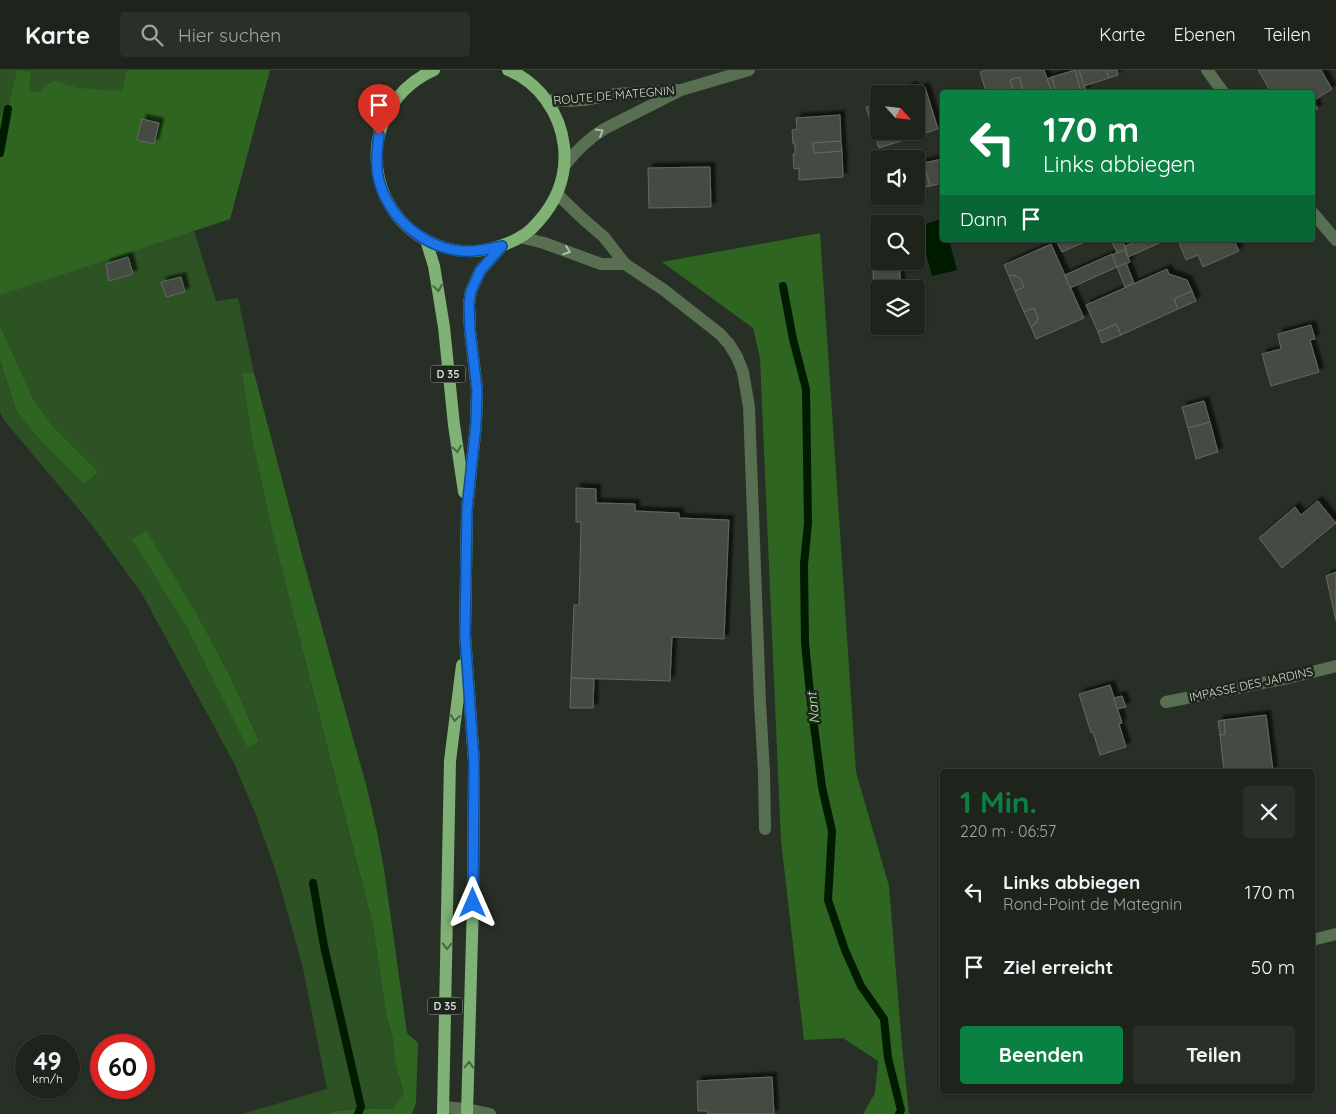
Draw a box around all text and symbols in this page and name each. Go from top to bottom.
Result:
search box [120,12,470,57]
text: Karte [25,20,90,50]
icon: search [138,21,166,49]
text: Hier suchen [178,23,281,47]
text: Karte [1099,23,1145,46]
text: Ebenen [1173,23,1236,46]
text: Teilen [1264,23,1311,46]
street label: ROUTE DE MATEGNIN [553,82,675,108]
pin [358,84,400,135]
north arrow [870,85,925,140]
map controls [870,85,925,335]
icon: arrive [365,91,393,119]
text: 170 m [1043,107,1139,151]
icon: left [960,110,1025,175]
one-way arrow [594,128,603,138]
button: sound [870,150,925,205]
text: Links abbiegen [1043,150,1196,178]
icon: arrive [1017,205,1045,233]
text: Dann [960,207,1007,231]
button: search [870,215,925,270]
one-way arrow [562,245,571,255]
button: layers [870,280,925,335]
one-way arrow [432,283,442,292]
road number: D 35 [430,366,466,382]
one-way arrow [452,444,462,453]
street label: IMPASSE DES JARDINS [1188,664,1314,704]
water label: Nant [802,689,824,725]
one-way arrow [450,714,461,722]
text: 1 Min. [960,783,1037,821]
button: close [1243,786,1295,838]
text: 220 m · 06:57 [960,821,1056,841]
text: Links abbiegen [1003,870,1140,894]
position arrow [446,876,498,928]
icon: left [960,878,988,906]
text: 170 m [1244,880,1295,904]
text: Rond-Point de Mategnin [1003,894,1182,914]
one-way arrow [442,942,452,950]
icon: arrive [960,953,988,981]
text: Ziel erreicht [1003,955,1113,979]
text: 50 m [1251,955,1295,979]
road number: D 35 [428,998,462,1014]
button: Beenden [960,1026,1123,1084]
button: Teilen [1133,1026,1295,1084]
speed limit sign: 60 [90,1034,155,1099]
text: 49 [33,1045,62,1076]
one-way arrow [463,1061,474,1069]
text: km/h [32,1071,63,1086]

